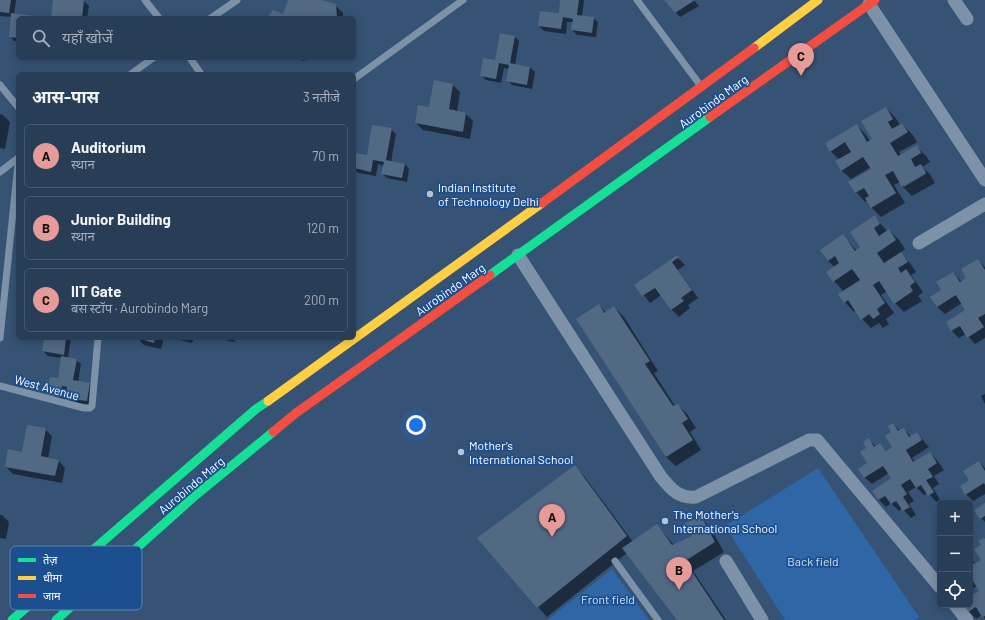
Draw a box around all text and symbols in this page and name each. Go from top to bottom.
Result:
search box [16,16,356,60]
icon: search [30,27,52,49]
text: यहाँ खोजें [62,28,113,46]
pin: C [788,43,814,76]
street label: Aurobindo Marg [676,71,750,131]
text: आस-पास [32,86,99,106]
text: 3 नतीजे [303,89,340,105]
text: Auditorium [71,138,146,156]
text: A [42,148,50,164]
text: 70 m [312,148,339,164]
text: स्थान [71,156,95,172]
place label: Indian Institute of Technology Delhi [438,180,539,208]
marker: Indian Institute of Technology Delhi [425,189,435,199]
text: Junior Building [71,210,171,228]
text: B [42,220,50,236]
text: 120 m [307,220,339,236]
text: स्थान [71,228,95,244]
street label: Aurobindo Marg [413,260,487,318]
text: IIT Gate [71,282,121,300]
text: C [42,292,50,308]
text: 200 m [304,292,339,308]
text: बस स्टॉप · Aurobindo Marg [71,300,208,316]
street label: West Avenue [13,372,81,402]
your location [406,415,426,435]
place label: Mother's International School [469,438,573,466]
marker: Mother's International School [456,447,466,457]
street label: Aurobindo Marg [155,453,227,517]
map controls [937,500,973,608]
button: + [937,500,973,536]
pin: A [539,504,565,537]
place label: The Mother's International School [673,507,777,535]
marker: The Mother's International School [660,516,670,526]
button: − [937,536,973,572]
legend [10,546,142,610]
text: तेज़ [43,553,58,566]
park label: Back field [787,554,839,568]
pin: B [666,557,692,590]
text: धीमा [43,571,62,584]
button: locate [937,572,973,608]
text: जाम [43,589,61,602]
park label: Front field [581,592,635,606]

